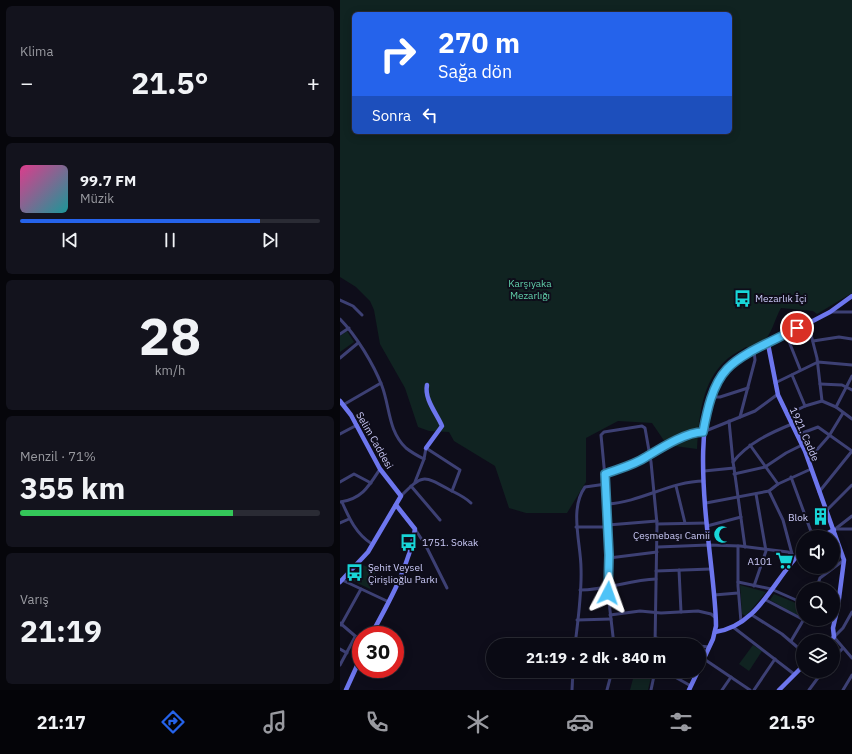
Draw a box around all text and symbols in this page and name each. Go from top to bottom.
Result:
text: 270 m [438,24,520,61]
icon: right [372,28,424,80]
text: Klima [20,43,53,60]
text: Sağa dön [438,60,512,83]
text: 21.5° [131,63,209,102]
text: − [20,68,33,97]
text: + [307,68,320,97]
icon: left [419,104,441,126]
text: Sonra [372,106,411,125]
text: 99.7 FM [80,171,136,190]
text: Müzik [80,190,114,207]
icon: previous [59,229,81,251]
icon: pause [159,229,181,251]
icon: next [259,229,281,251]
park label: Karşıyaka Mezarlığı [508,277,552,302]
bus stop icon: Mezarlık İçi [732,288,752,308]
place label: Mezarlık İçi [755,292,807,305]
text: 28 [139,302,201,369]
pin [780,311,814,345]
icon: arrive [786,317,808,339]
text: km/h [155,362,185,379]
street label: 1921. Cadde [787,405,822,464]
street label: Selim Caddesi [353,409,396,471]
text: Menzil · 71% [20,448,96,465]
text: 355 km [20,468,125,507]
building icon: Blok [811,507,831,527]
place label: Blok [788,511,809,524]
mosque icon: Çeşmebaşı Camii [713,525,733,545]
place label: Çeşmebaşı Camii [633,529,710,542]
map controls [796,530,840,678]
button: sound [796,530,840,574]
bus stop icon: 1751. Sokak [399,532,419,552]
place label: 1751. Sokak [422,536,479,549]
supermarket icon: A101 [775,551,795,571]
place label: A101 [748,555,772,568]
place label: Şehit Veysel Çirişlioğlu Parkı [368,561,437,586]
bus stop icon: Şehit Veysel Çirişlioğlu Parkı [345,563,365,583]
position arrow [587,572,629,614]
button: search [796,582,840,626]
text: Varış [20,591,49,608]
text: 21:19 [20,611,102,650]
speed limit sign: 30 [352,626,404,678]
button: layers [796,634,840,678]
text: 21:19 · 2 dk · 840 m [526,648,666,667]
icon: directions [159,708,187,736]
icon: music [261,708,289,736]
icon: phone [363,708,391,736]
icon: climate [464,708,492,736]
icon: car [566,708,594,736]
icon: filters [667,708,695,736]
text: 21:17 [37,711,86,734]
text: 21.5° [769,711,815,734]

